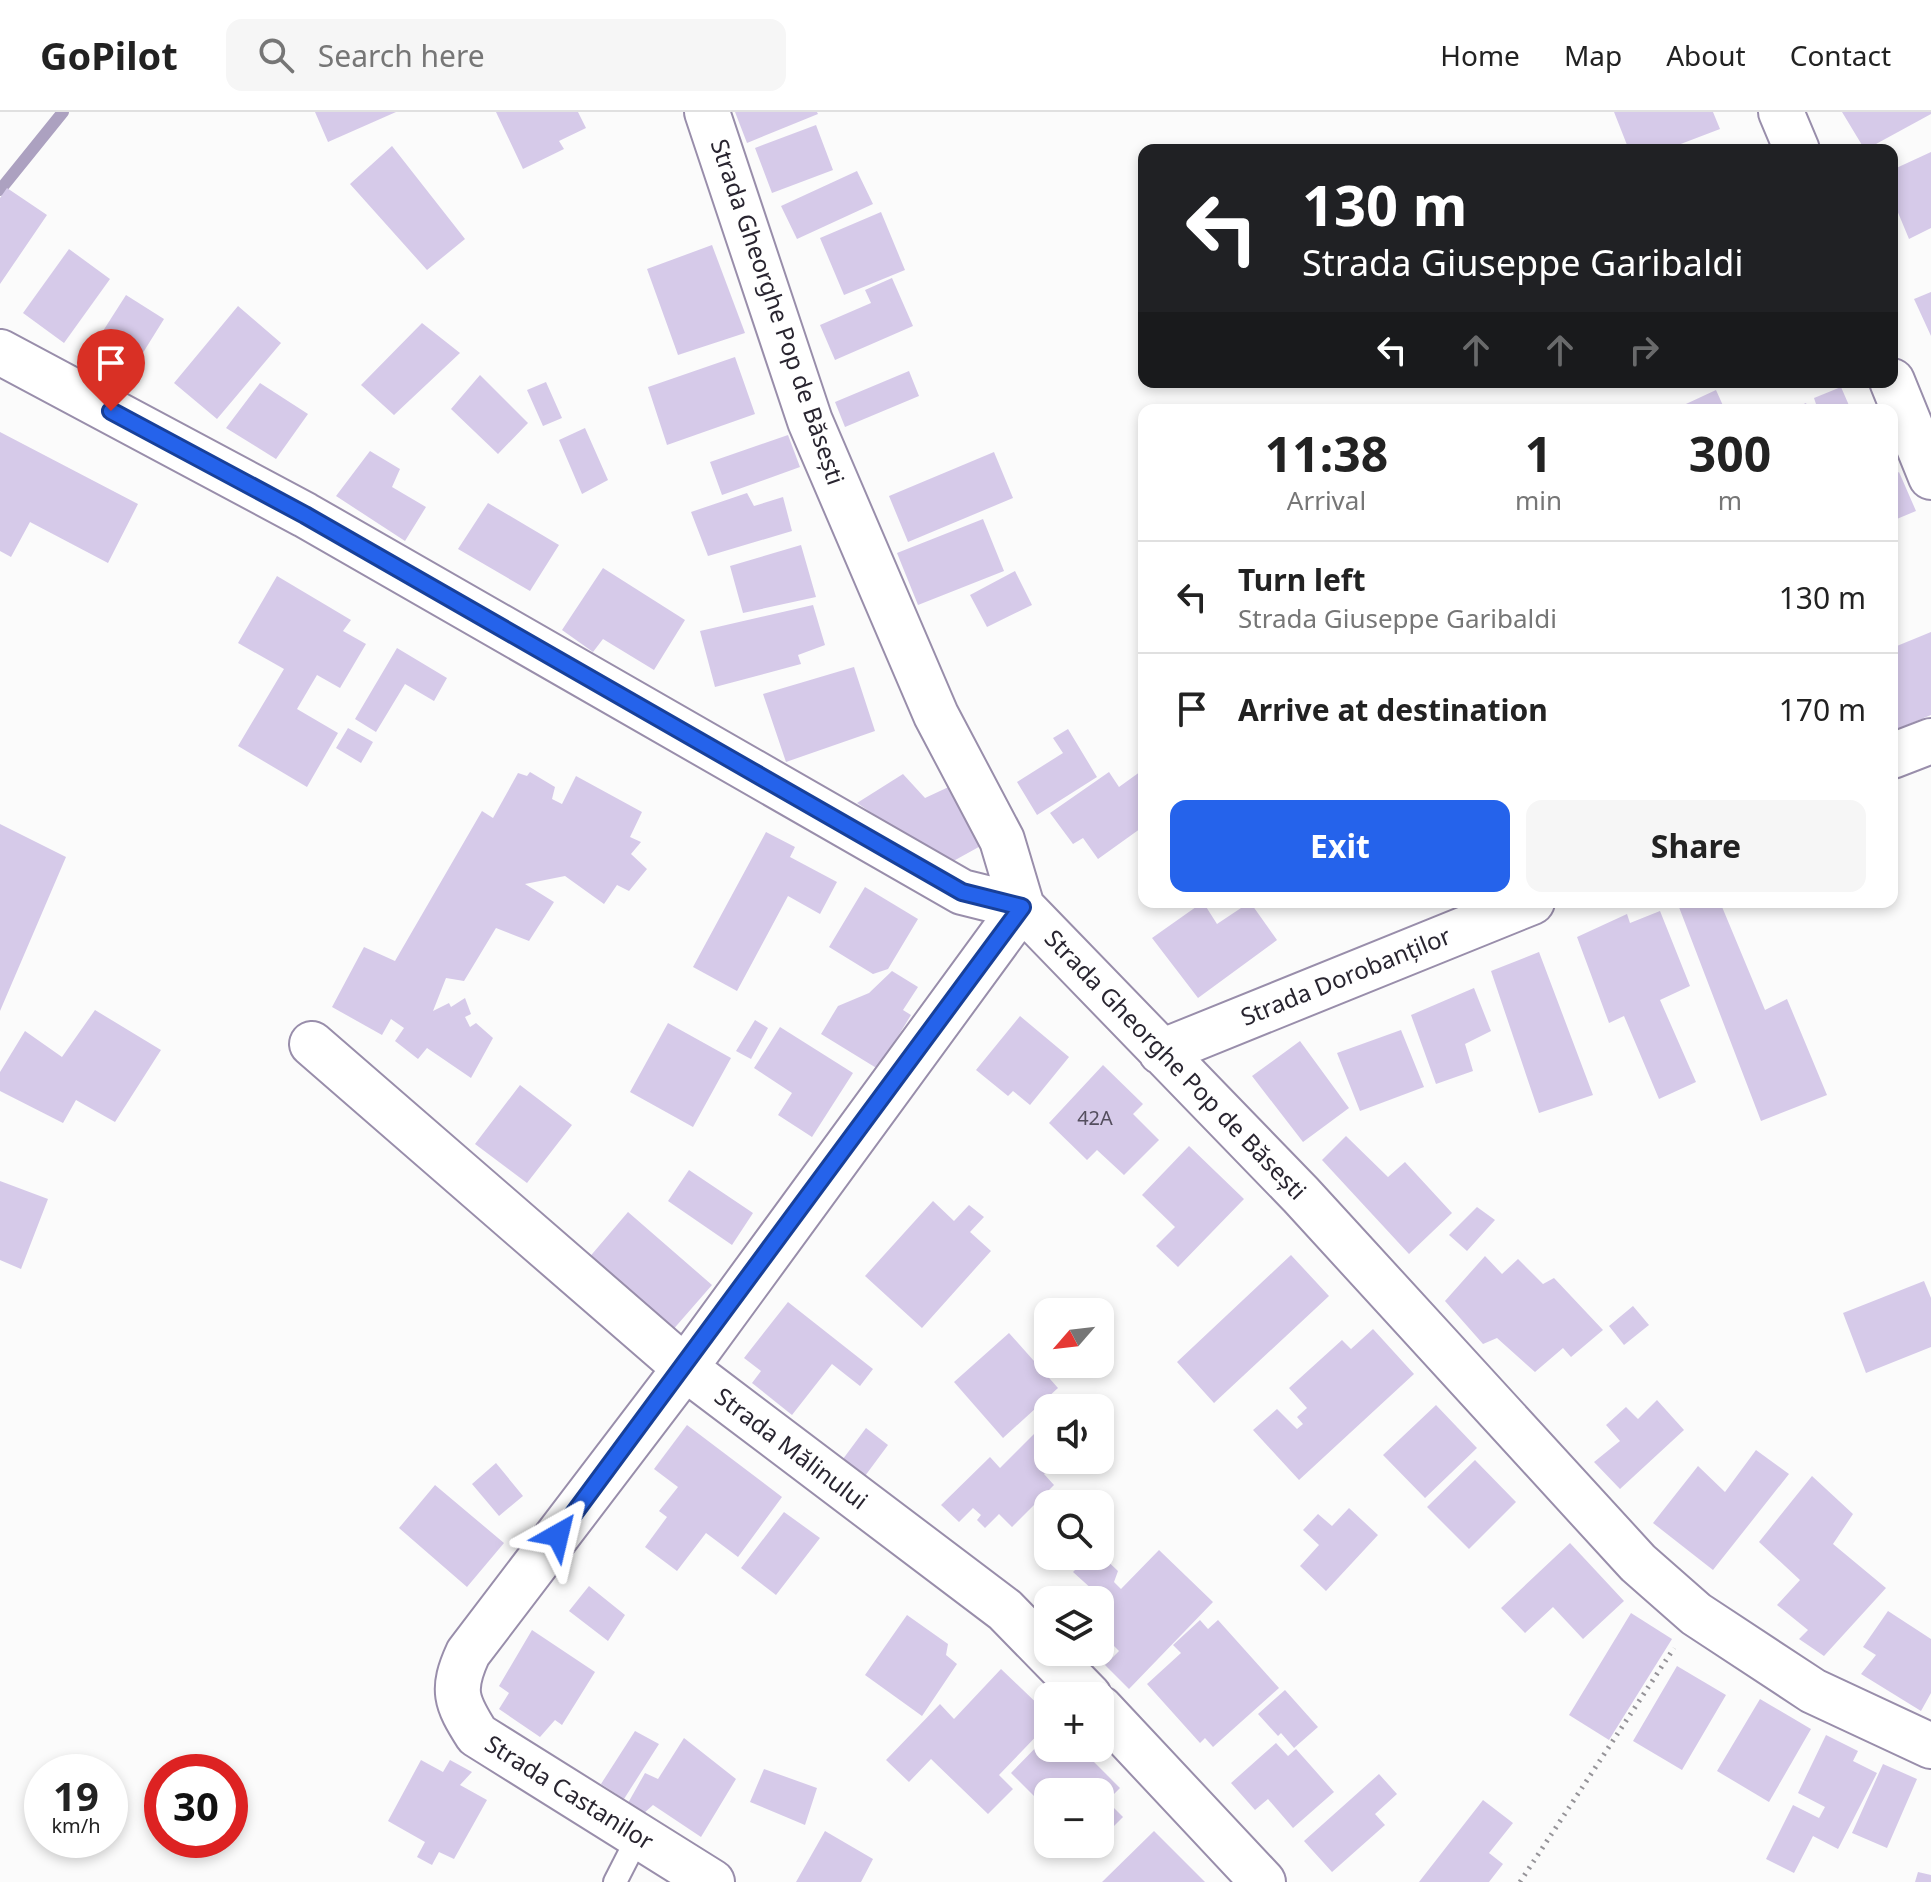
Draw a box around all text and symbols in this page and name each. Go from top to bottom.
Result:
search box [226,19,786,91]
text: GoPilot [40,29,178,81]
icon: search [254,33,298,77]
text: Search here [318,35,485,76]
text: Home [1440,36,1520,74]
text: Map [1564,36,1622,74]
text: About [1666,36,1746,74]
text: Contact [1790,36,1891,74]
street label: Strada Gheorghe Pop de Băsești [704,134,853,489]
text: 130 m [1302,166,1467,242]
icon: left [1170,176,1274,280]
text: Strada Giuseppe Garibaldi [1302,238,1744,287]
icon: left [1370,328,1414,372]
icon: ahead [1454,328,1498,372]
icon: ahead [1538,328,1582,372]
icon: right [1622,328,1666,372]
pin [77,329,145,411]
icon: arrive [89,341,133,385]
text: 11:38 [1265,421,1388,486]
text: 1 [1525,421,1552,486]
text: 300 [1689,421,1771,486]
text: Arrival [1287,482,1366,518]
text: min [1515,482,1562,518]
text: m [1718,482,1742,518]
text: Turn left [1238,559,1366,600]
icon: left [1170,575,1214,619]
text: 130 m [1779,577,1866,618]
text: Strada Giuseppe Garibaldi [1238,600,1557,636]
icon: arrive [1170,687,1214,731]
text: Arrive at destination [1238,689,1548,730]
text: 170 m [1779,689,1866,730]
button: Exit [1170,800,1510,892]
button: Share [1526,800,1866,892]
street label: Strada Dorobanților [1236,918,1455,1033]
street label: Strada Gheorghe Pop de Băsești [1038,922,1314,1206]
house number: 42A [1077,1104,1113,1131]
north arrow [1034,1298,1114,1378]
map controls [1034,1298,1114,1858]
street label: Strada Mălinului [709,1379,875,1516]
button: sound [1034,1394,1114,1474]
button: search [1034,1490,1114,1570]
position arrow [516,1493,600,1577]
button: layers [1034,1586,1114,1666]
button: + [1034,1682,1114,1762]
street label: Strada Castanilor [479,1727,660,1857]
speed limit sign: 30 [144,1754,248,1858]
text: 19 [53,1768,99,1823]
button: − [1034,1778,1114,1858]
text: km/h [51,1812,101,1839]

